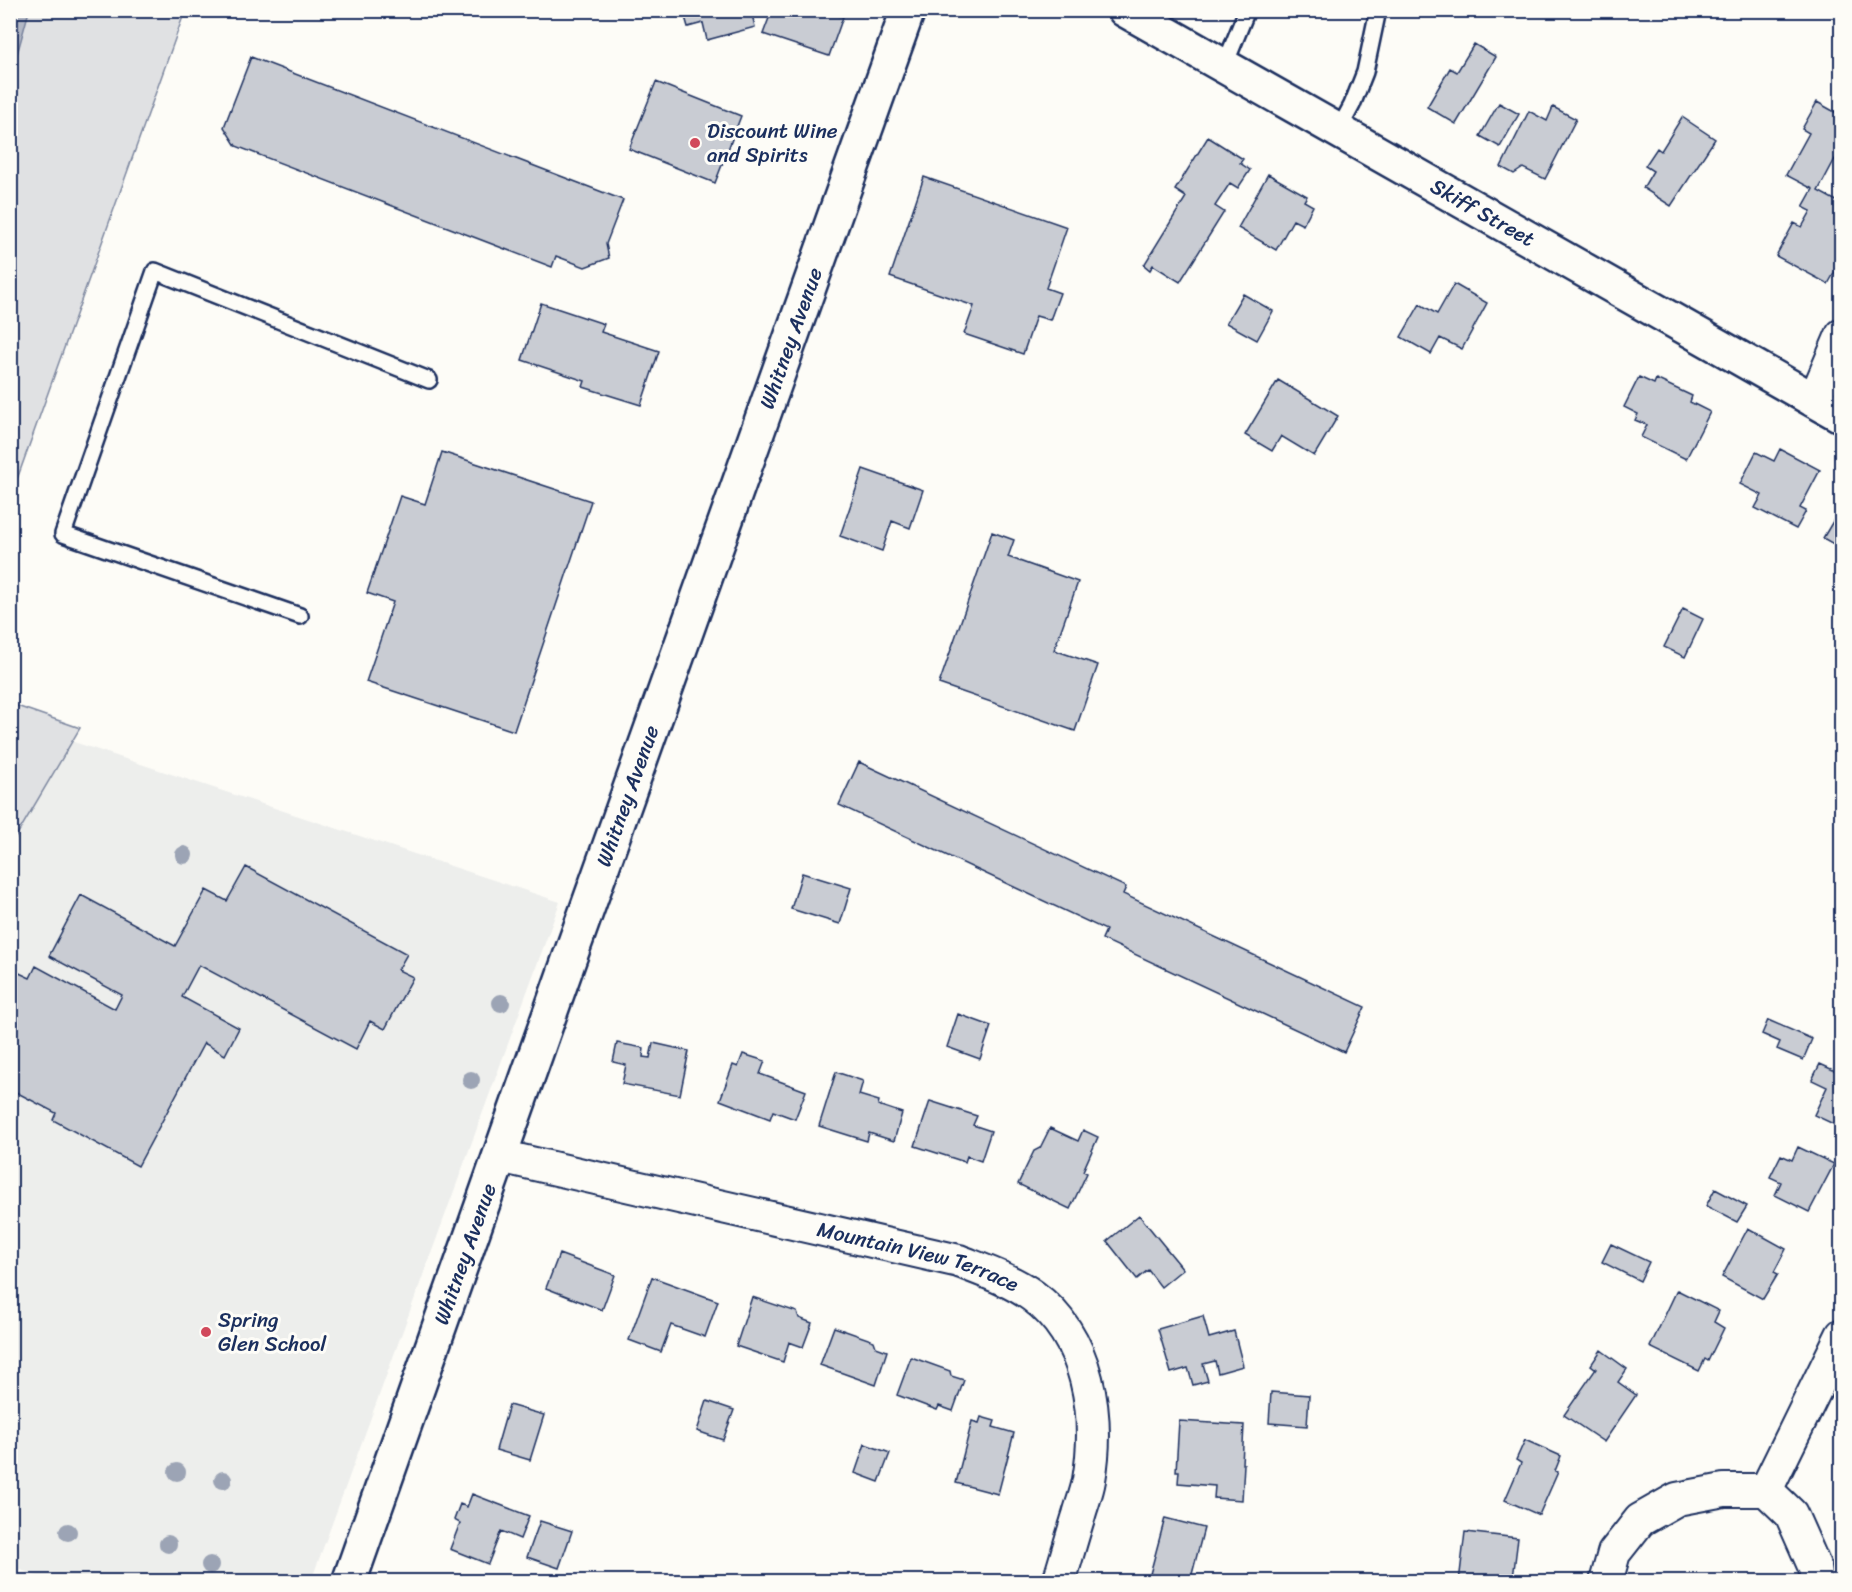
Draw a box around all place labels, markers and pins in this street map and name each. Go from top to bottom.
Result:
place label: Discount Wine and Spirits [707,112,838,174]
marker: Discount Wine and Spirits [688,136,702,150]
place label: Spring Glen School [218,1301,327,1363]
marker: Spring Glen School [199,1325,213,1339]

